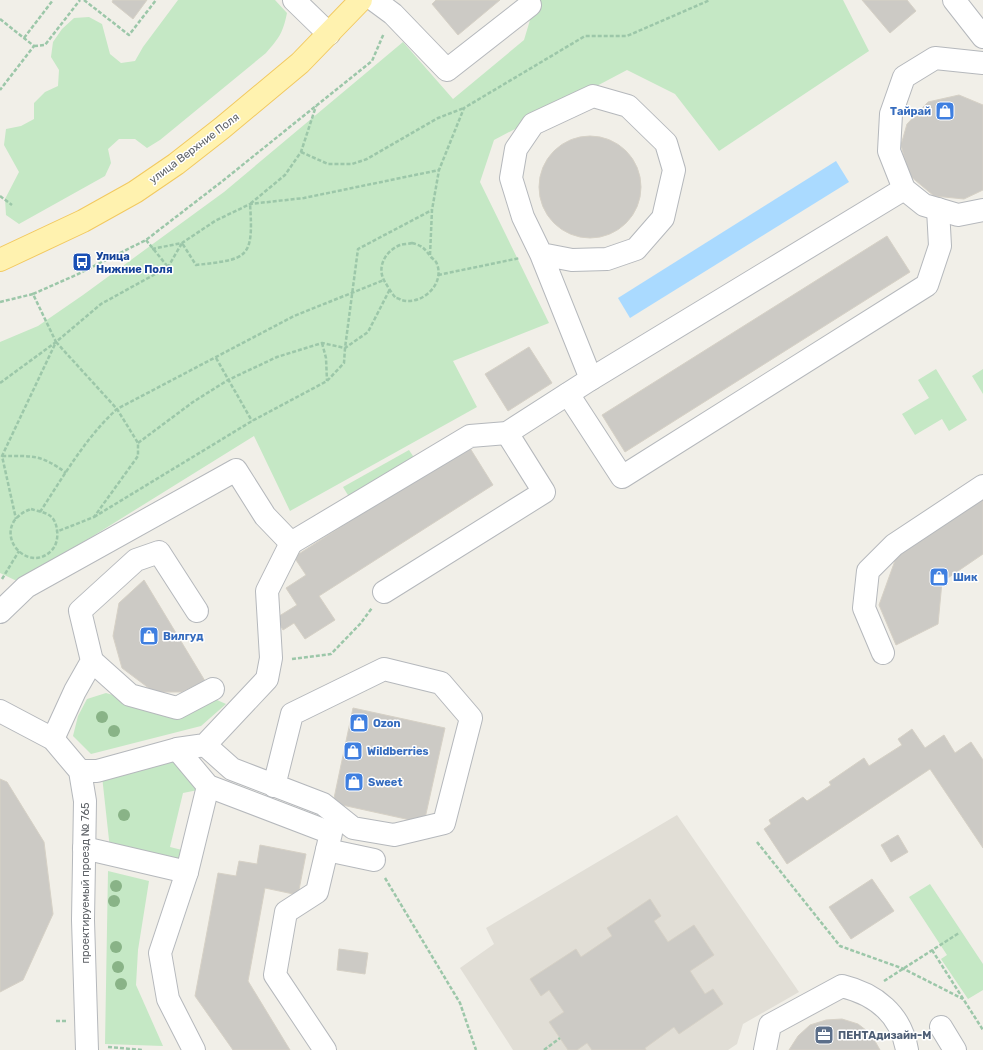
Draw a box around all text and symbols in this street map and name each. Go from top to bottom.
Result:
shop icon: Тайрай [934,100,956,122]
place label: Тайрай [890,105,931,118]
street label: улица Верхние Поля [147,110,242,186]
place label: Улица Нижние Поля [96,250,173,276]
bus stop icon: Улица Нижние Поля [71,251,93,273]
shop icon: Шик [928,566,950,588]
place label: Шик [953,571,978,584]
shop icon: Вилгуд [138,625,160,647]
place label: Вилгуд [163,630,203,643]
shop icon: Ozon [348,712,370,734]
place label: Ozon [373,717,401,730]
shop icon: Wildberries [342,740,364,762]
place label: Wildberries [367,745,429,758]
shop icon: Sweet [343,771,365,793]
place label: Sweet [368,776,403,789]
street label: проектируемый проезд № 765 [79,802,92,964]
office icon: ПЕНТАдизайн-М [813,1024,835,1046]
place label: ПЕНТАдизайн-М [838,1029,931,1042]

